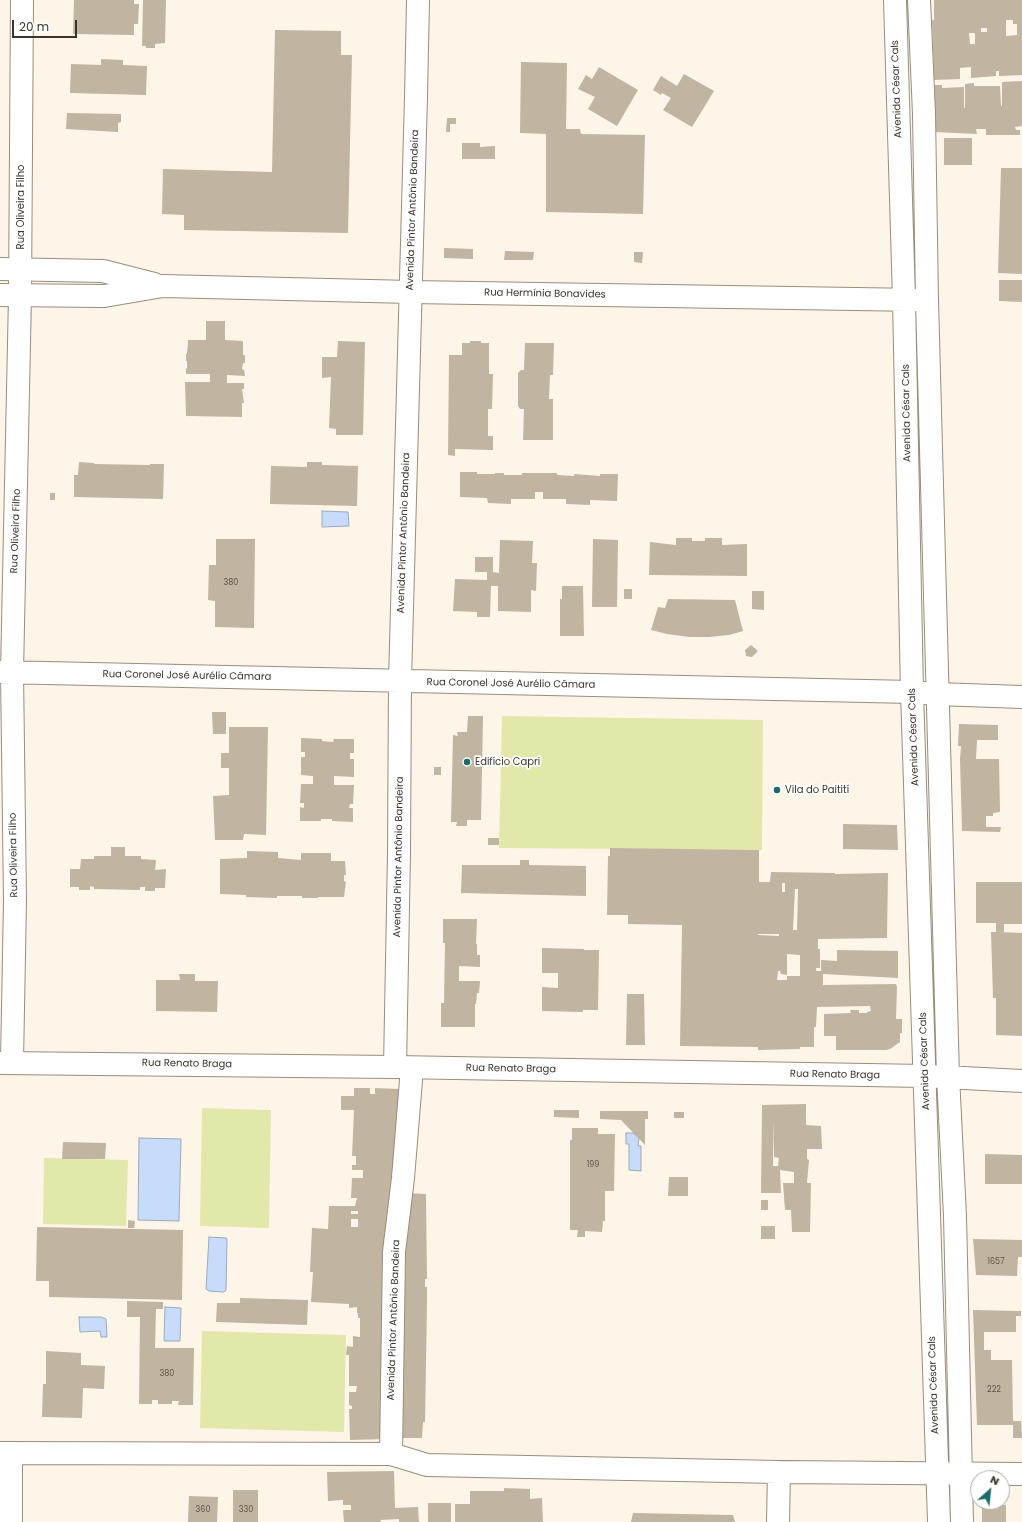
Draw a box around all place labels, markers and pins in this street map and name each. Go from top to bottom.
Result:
place label: Edifício Capri [475,756,540,768]
marker: Edifício Capri [462,757,472,767]
place label: Vila do Paitití [785,784,849,796]
marker: Vila do Paitití [772,785,782,795]

